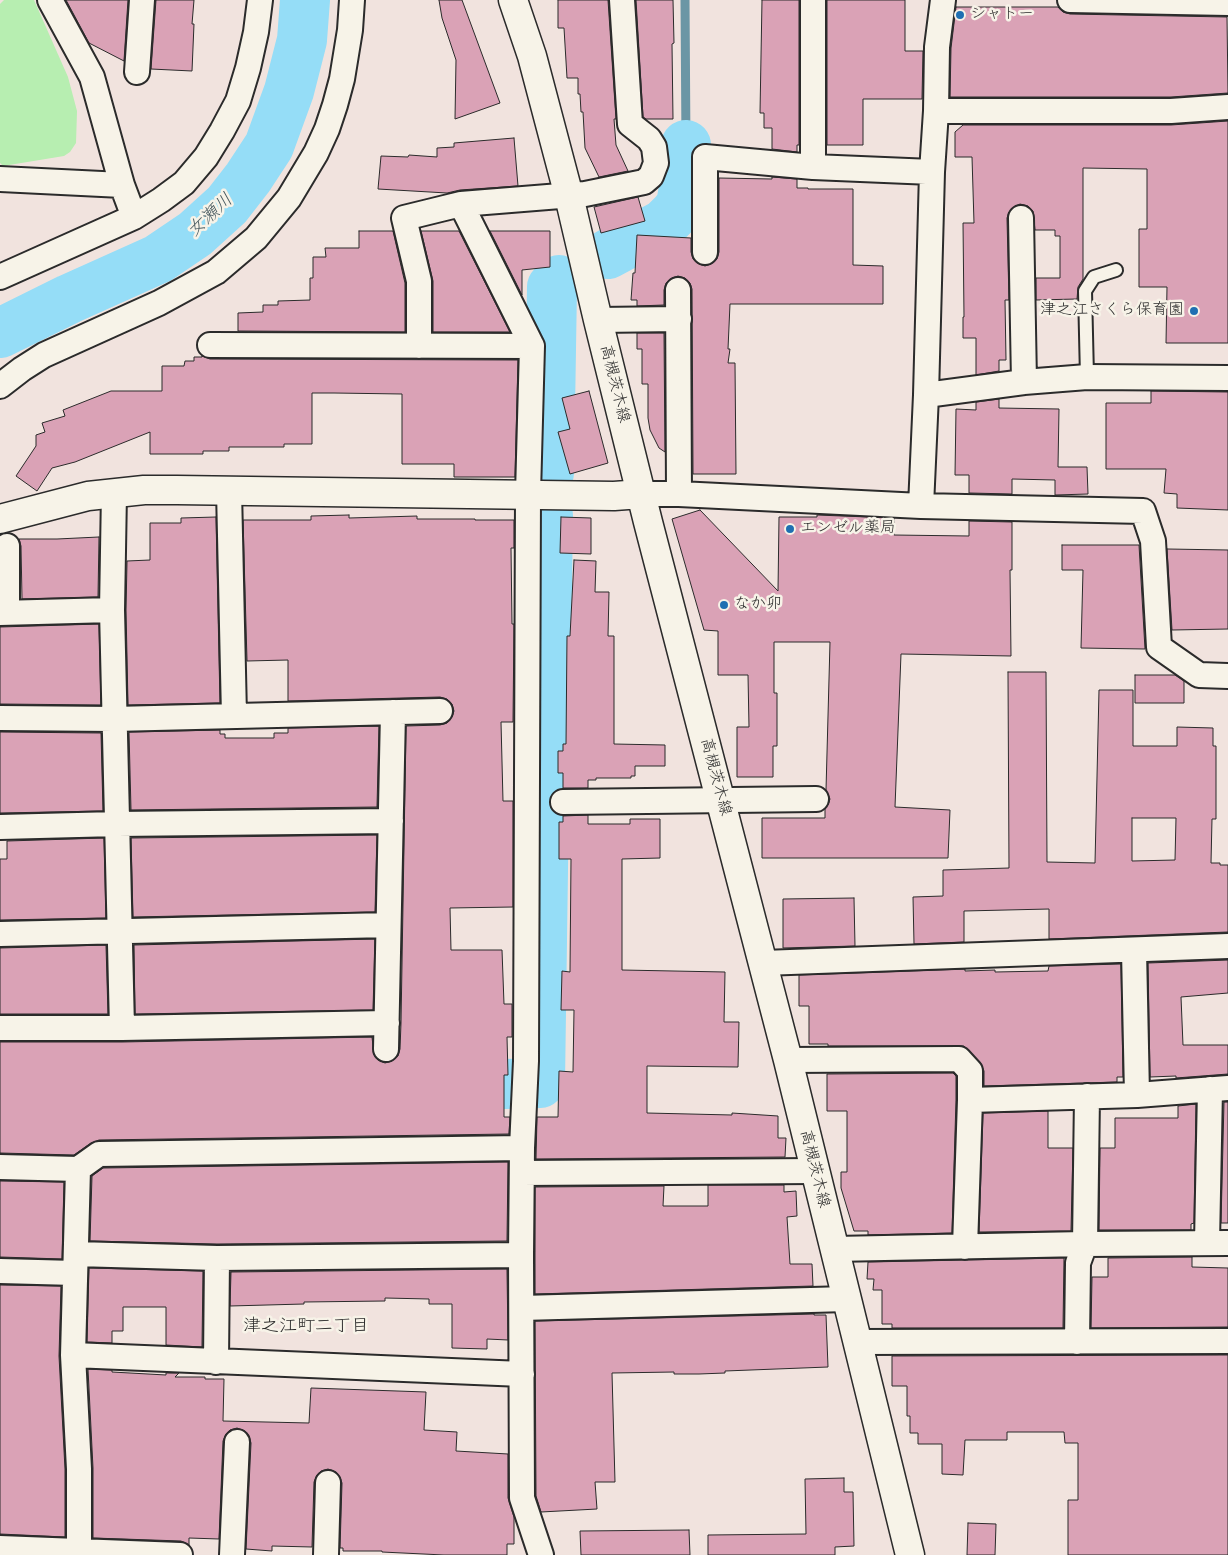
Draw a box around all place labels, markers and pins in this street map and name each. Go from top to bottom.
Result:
place label: シャトー [970,5,1034,25]
marker: シャトー [954,9,966,21]
place label: 津之江さくら保育園 [1040,301,1184,321]
marker: 津之江さくら保育園 [1188,305,1200,317]
place label: エンゼル薬局 [800,519,896,539]
marker: エンゼル薬局 [784,523,796,535]
place label: なか卯 [734,595,782,615]
marker: なか卯 [718,599,730,611]

